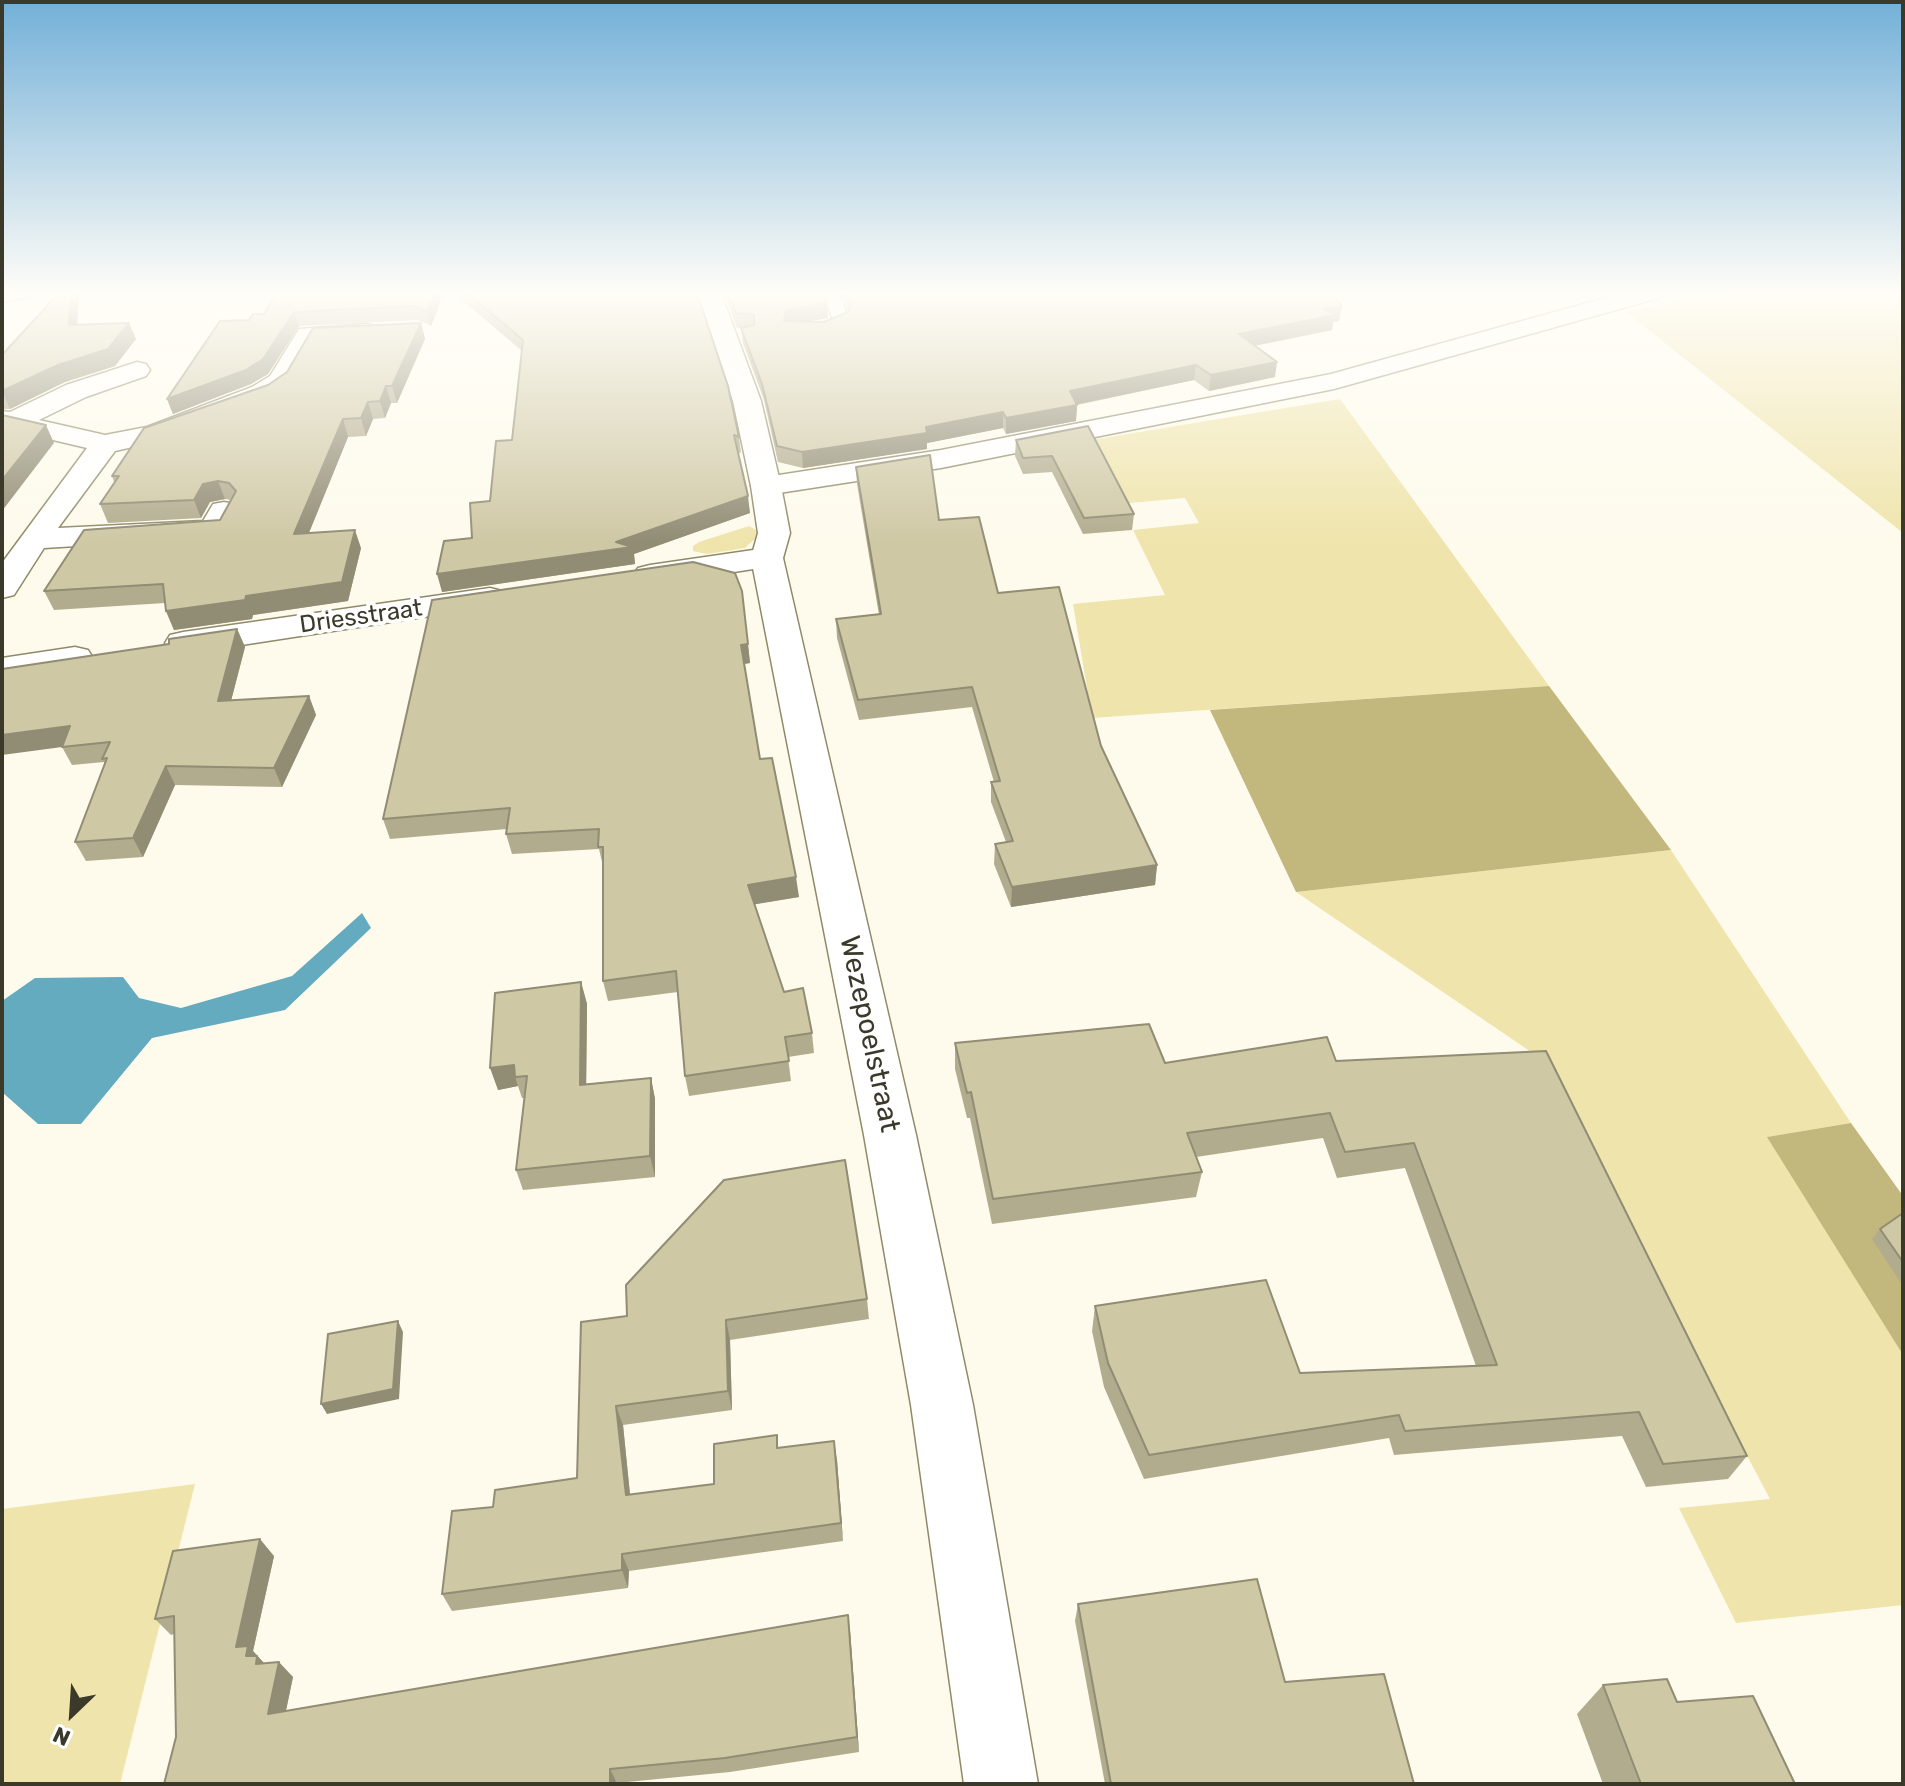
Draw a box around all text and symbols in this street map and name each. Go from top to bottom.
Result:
street label: Driesstraat [298,594,424,640]
street label: Wezepoelstraat [832,933,906,1135]
north arrow [32,1674,112,1754]
text: N [49,1721,75,1752]

